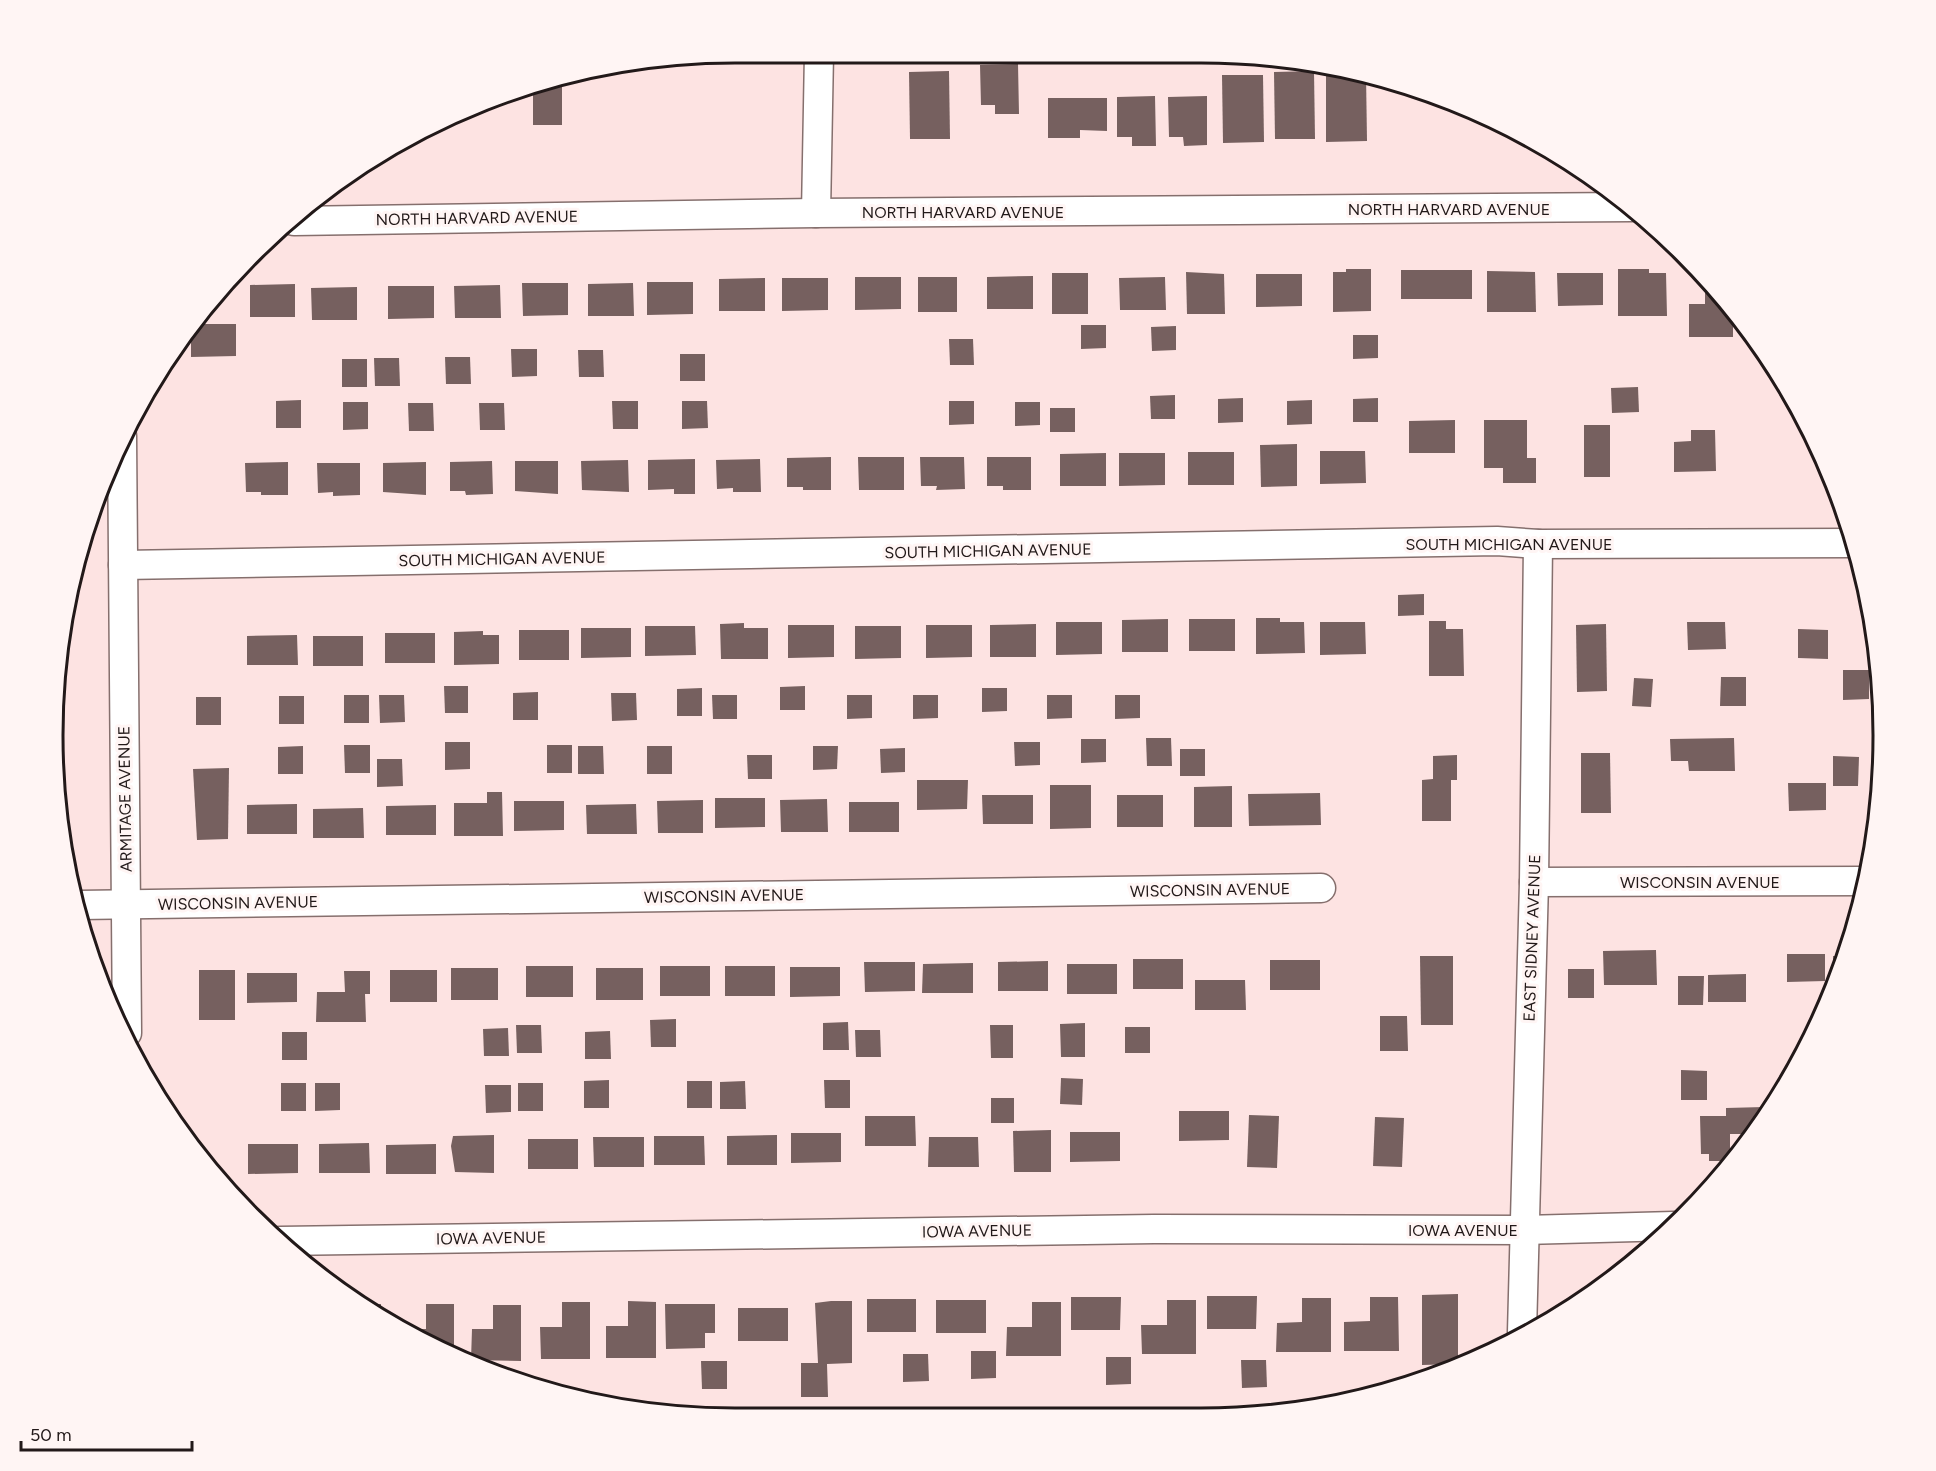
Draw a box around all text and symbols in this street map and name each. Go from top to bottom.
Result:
street label: NORTH HARVARD AVENUE [1348,200,1550,219]
street label: NORTH HARVARD AVENUE [862,203,1064,222]
street label: NORTH HARVARD AVENUE [376,207,578,229]
street label: SOUTH MICHIGAN AVENUE [1405,535,1613,554]
street label: SOUTH MICHIGAN AVENUE [884,540,1092,562]
street label: SOUTH MICHIGAN AVENUE [398,548,606,570]
street label: ARMITAGE AVENUE [114,726,136,872]
street label: EAST SIDNEY AVENUE [1520,854,1544,1022]
street label: WISCONSIN AVENUE [1620,873,1780,892]
street label: WISCONSIN AVENUE [1130,879,1290,901]
street label: WISCONSIN AVENUE [644,885,804,907]
street label: WISCONSIN AVENUE [158,892,318,914]
street label: IOWA AVENUE [922,1221,1032,1241]
street label: IOWA AVENUE [1408,1221,1518,1240]
street label: IOWA AVENUE [436,1228,546,1248]
scale bar [21,1414,192,1452]
text: 50 m [30,1424,72,1446]

